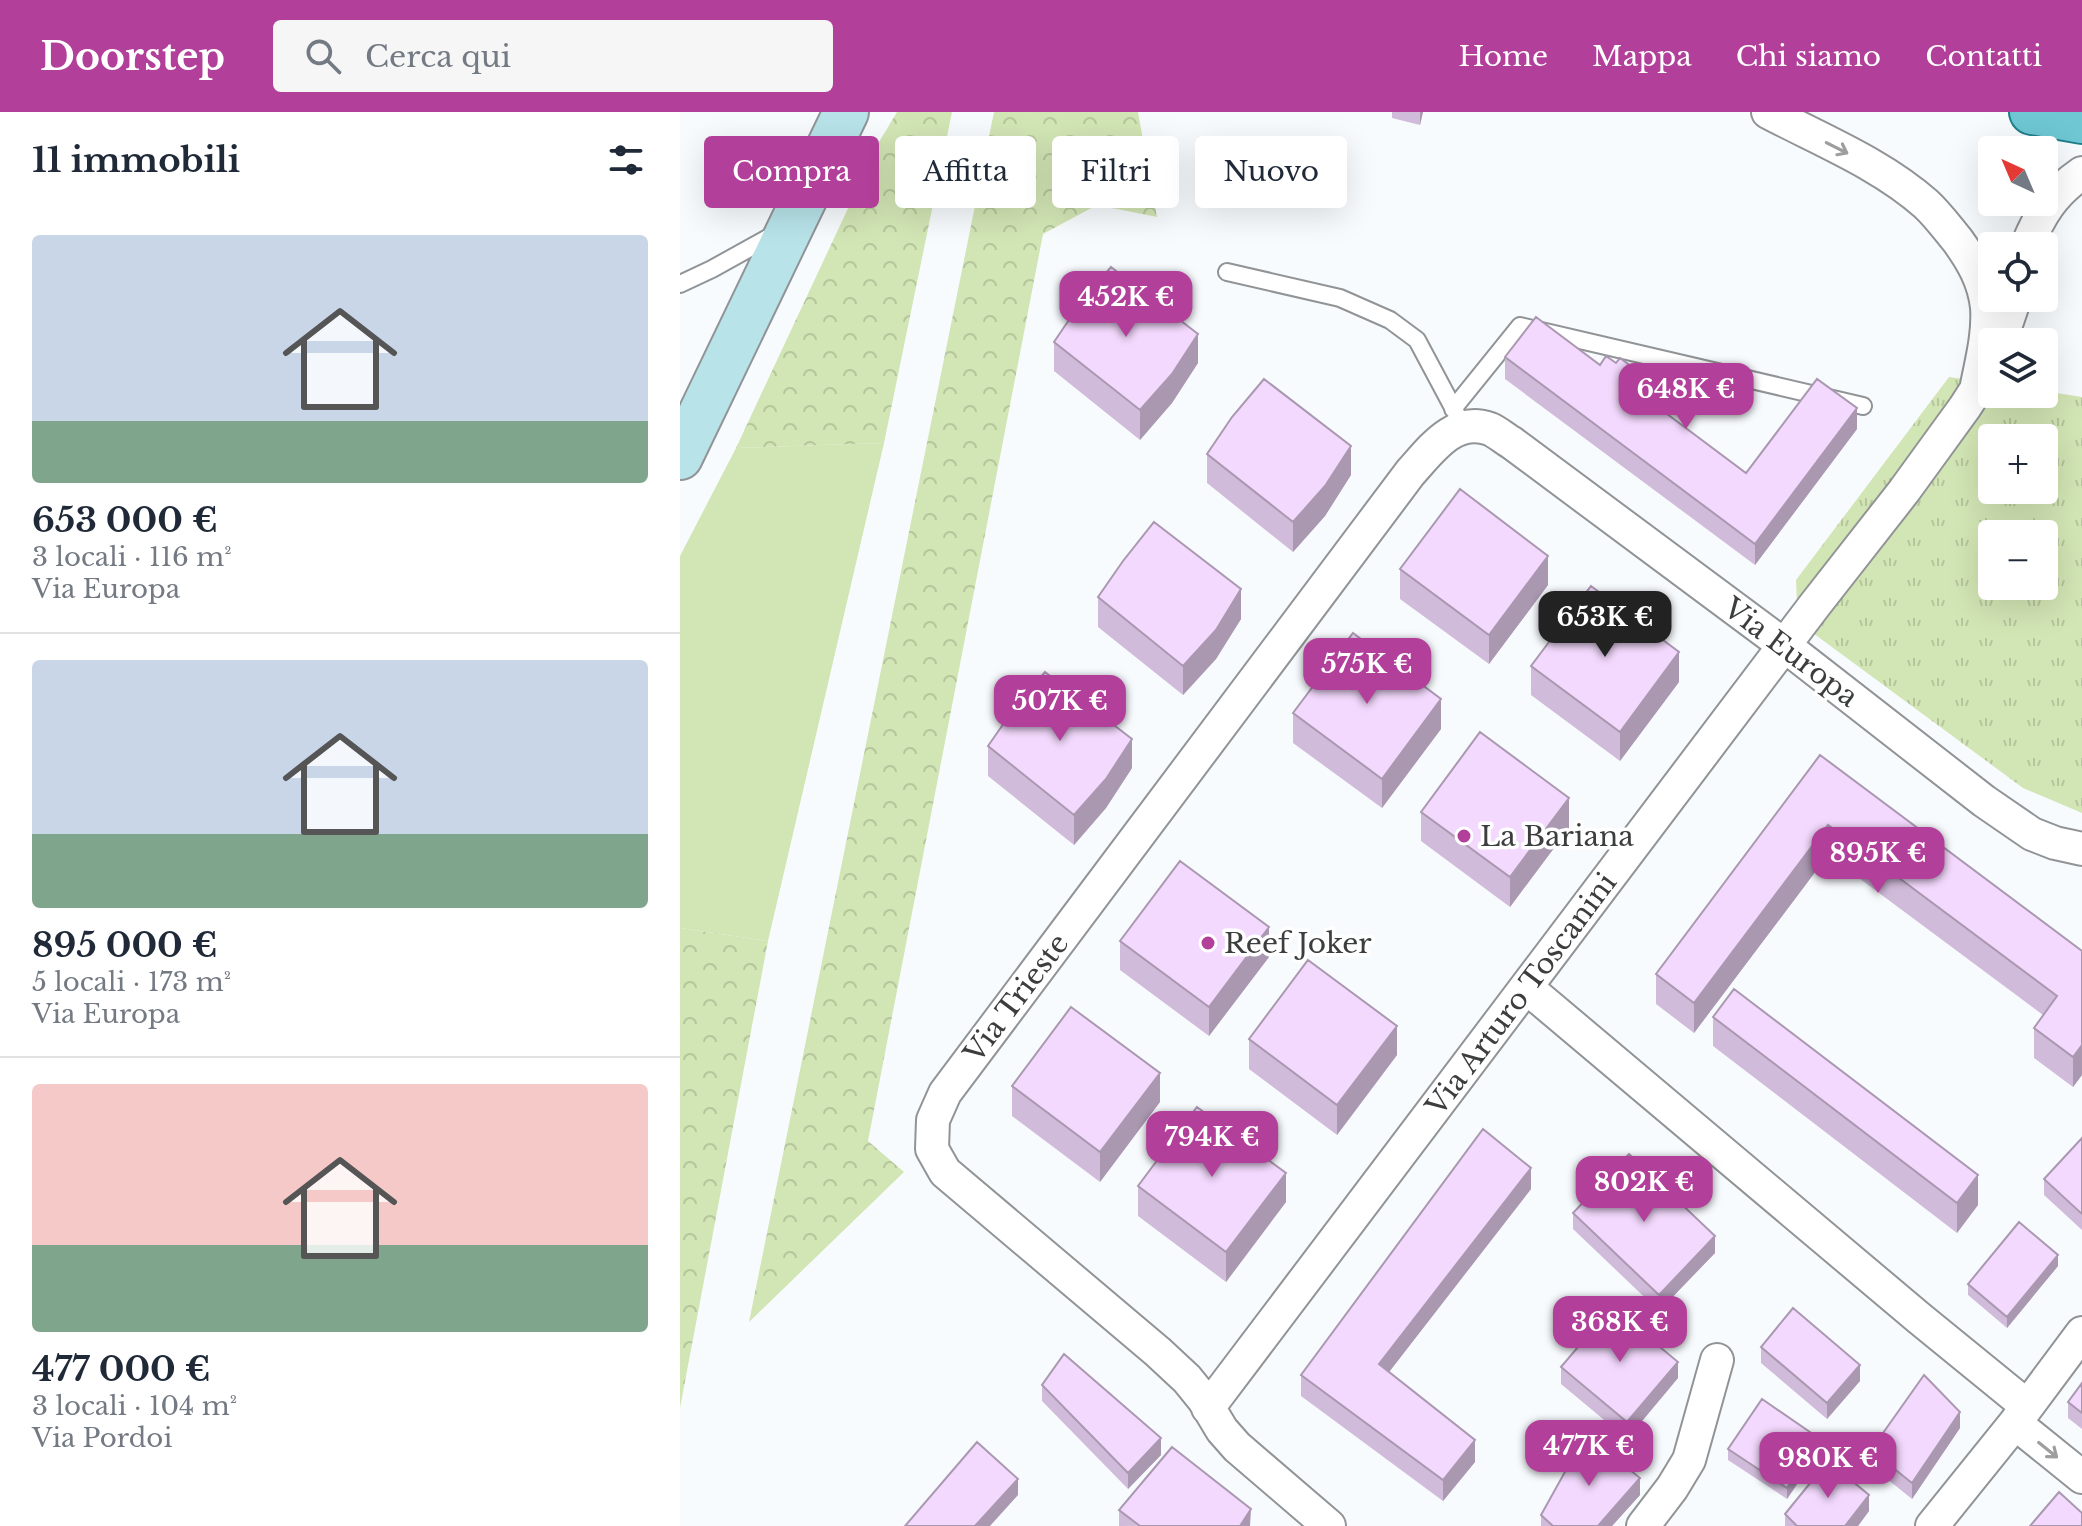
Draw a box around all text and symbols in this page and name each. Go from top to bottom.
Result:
search box [273,20,833,92]
text: Doorstep [40,33,225,80]
icon: search [301,34,345,78]
text: Cerca qui [365,38,511,75]
text: Home [1459,39,1548,74]
text: Mappa [1592,39,1692,74]
text: Chi siamo [1736,39,1881,74]
text: Contatti [1925,39,2042,74]
chip: Compra [704,136,879,208]
chip: Affitta [895,136,1036,208]
chip: Filtri [1052,136,1179,208]
chip: Nuovo [1195,136,1347,208]
north arrow [1978,136,2058,216]
map controls [1978,136,2058,600]
icon: filters [604,138,648,182]
text: 11 immobili [32,139,240,181]
one-way arrow [1825,141,1849,156]
button: locate [1978,232,2058,312]
pin: 452K € [1061,271,1191,339]
text: 452K € [1077,281,1175,313]
icon: home [268,287,412,431]
button: layers [1978,328,2058,408]
pin: 648K € [1621,363,1751,431]
text: 648K € [1637,373,1735,405]
button: + [1978,424,2058,504]
text: 653 000 € [32,499,218,541]
button: − [1978,520,2058,600]
text: 3 locali · 116 m² [32,541,232,573]
text: Via Europa [32,573,180,605]
street label: Via Europa [1716,590,1865,715]
pin: 653K € [1540,591,1670,659]
text: 653K € [1556,601,1654,633]
pin: 575K € [1302,638,1432,706]
text: 575K € [1321,648,1413,680]
pin: 507K € [995,675,1125,743]
text: 507K € [1012,685,1108,717]
icon: home [268,712,412,856]
place label: La Bariana [1480,819,1634,854]
marker: La Bariana [1455,827,1473,845]
pin: 895K € [1813,827,1943,895]
text: 895K € [1829,837,1927,869]
street label: Via Arturo Toscanini [1418,866,1624,1123]
text: 895 000 € [32,924,218,966]
place label: Reef Joker [1224,926,1372,961]
street label: Via Trieste [956,927,1076,1070]
marker: Reef Joker [1199,934,1217,952]
text: 5 locali · 173 m² [32,966,231,998]
text: Via Europa [32,998,180,1030]
pin: 794K € [1147,1111,1277,1179]
text: 794K € [1164,1121,1260,1153]
icon: home [268,1136,412,1280]
pin: 802K € [1579,1156,1709,1224]
text: 802K € [1594,1166,1694,1198]
pin: 368K € [1555,1296,1685,1364]
text: 368K € [1571,1306,1669,1338]
text: 477 000 € [32,1348,211,1390]
text: 3 locali · 104 m² [32,1390,237,1422]
pin: 477K € [1524,1420,1654,1488]
text: Via Pordoi [32,1422,172,1454]
text: 477K € [1543,1430,1635,1462]
pin: 980K € [1763,1432,1893,1500]
one-way arrow [2037,1441,2058,1459]
text: 980K € [1777,1442,1879,1474]

